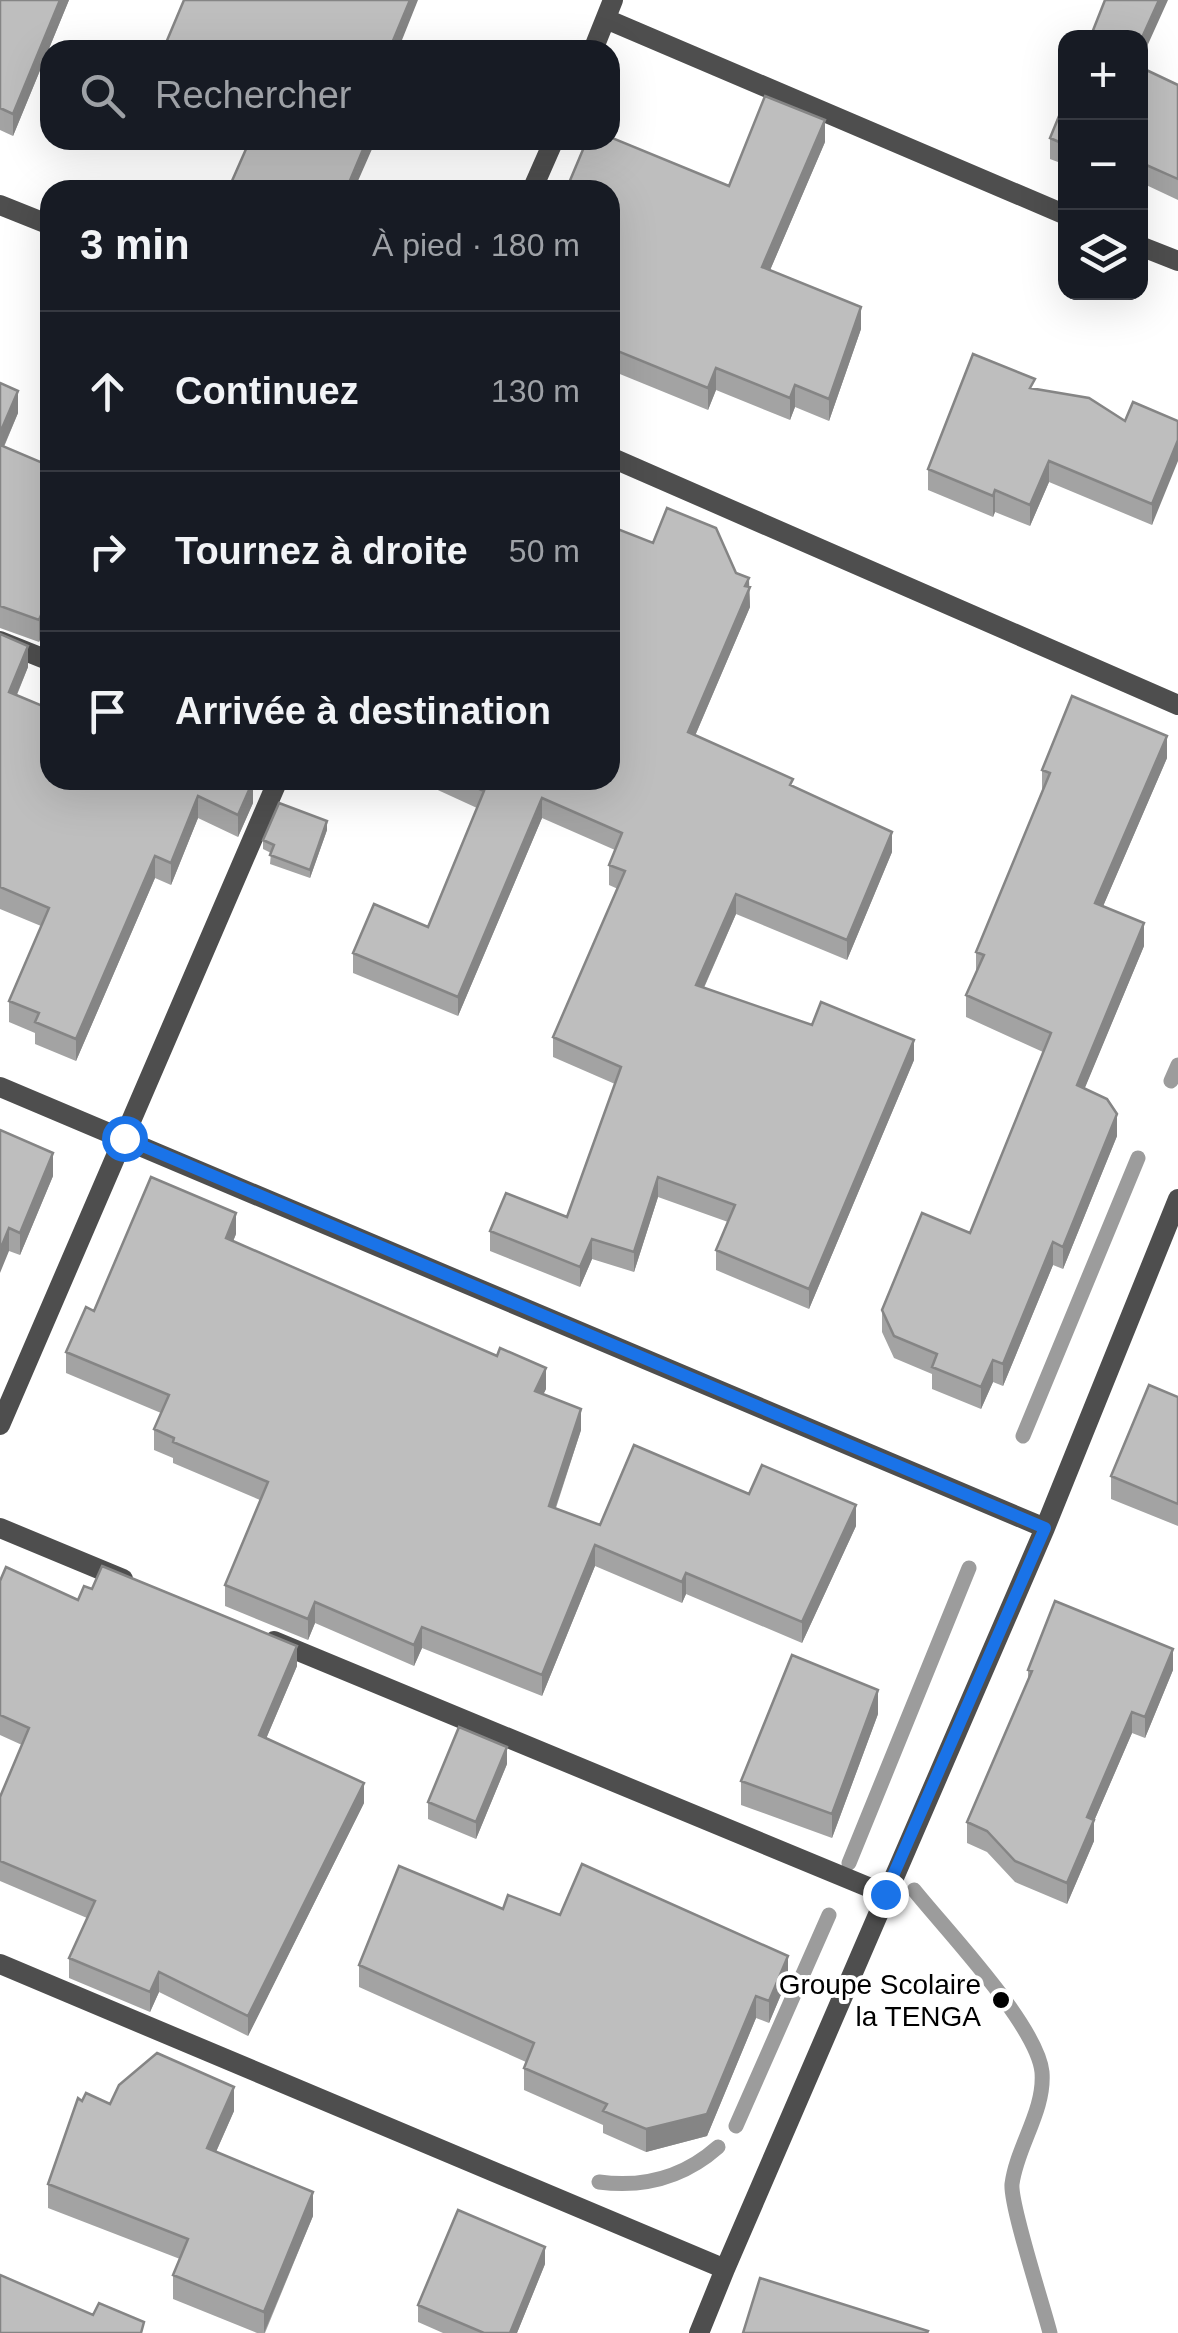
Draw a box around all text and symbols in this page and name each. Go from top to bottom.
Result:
map controls [1058,30,1148,300]
button: + [1058,30,1148,120]
search box [40,40,620,150]
icon: search [75,68,130,123]
text: Rechercher [155,74,351,116]
button: − [1058,120,1148,210]
button: layers [1058,210,1148,300]
text: 3 min [80,221,190,268]
text: À pied · 180 m [372,227,580,263]
icon: ahead [80,364,135,419]
text: Continuez [175,370,359,412]
text: 130 m [491,373,580,409]
icon: right [80,524,135,579]
text: Tournez à droite [175,530,468,572]
text: 50 m [509,533,580,569]
icon: arrive [80,684,135,739]
text: Arrivée à destination [175,690,551,732]
route start [102,1116,148,1162]
route end [863,1872,909,1918]
place label: Groupe Scolaire la TENGA [779,1969,981,2032]
marker: Groupe Scolaire la TENGA [990,1989,1012,2011]

